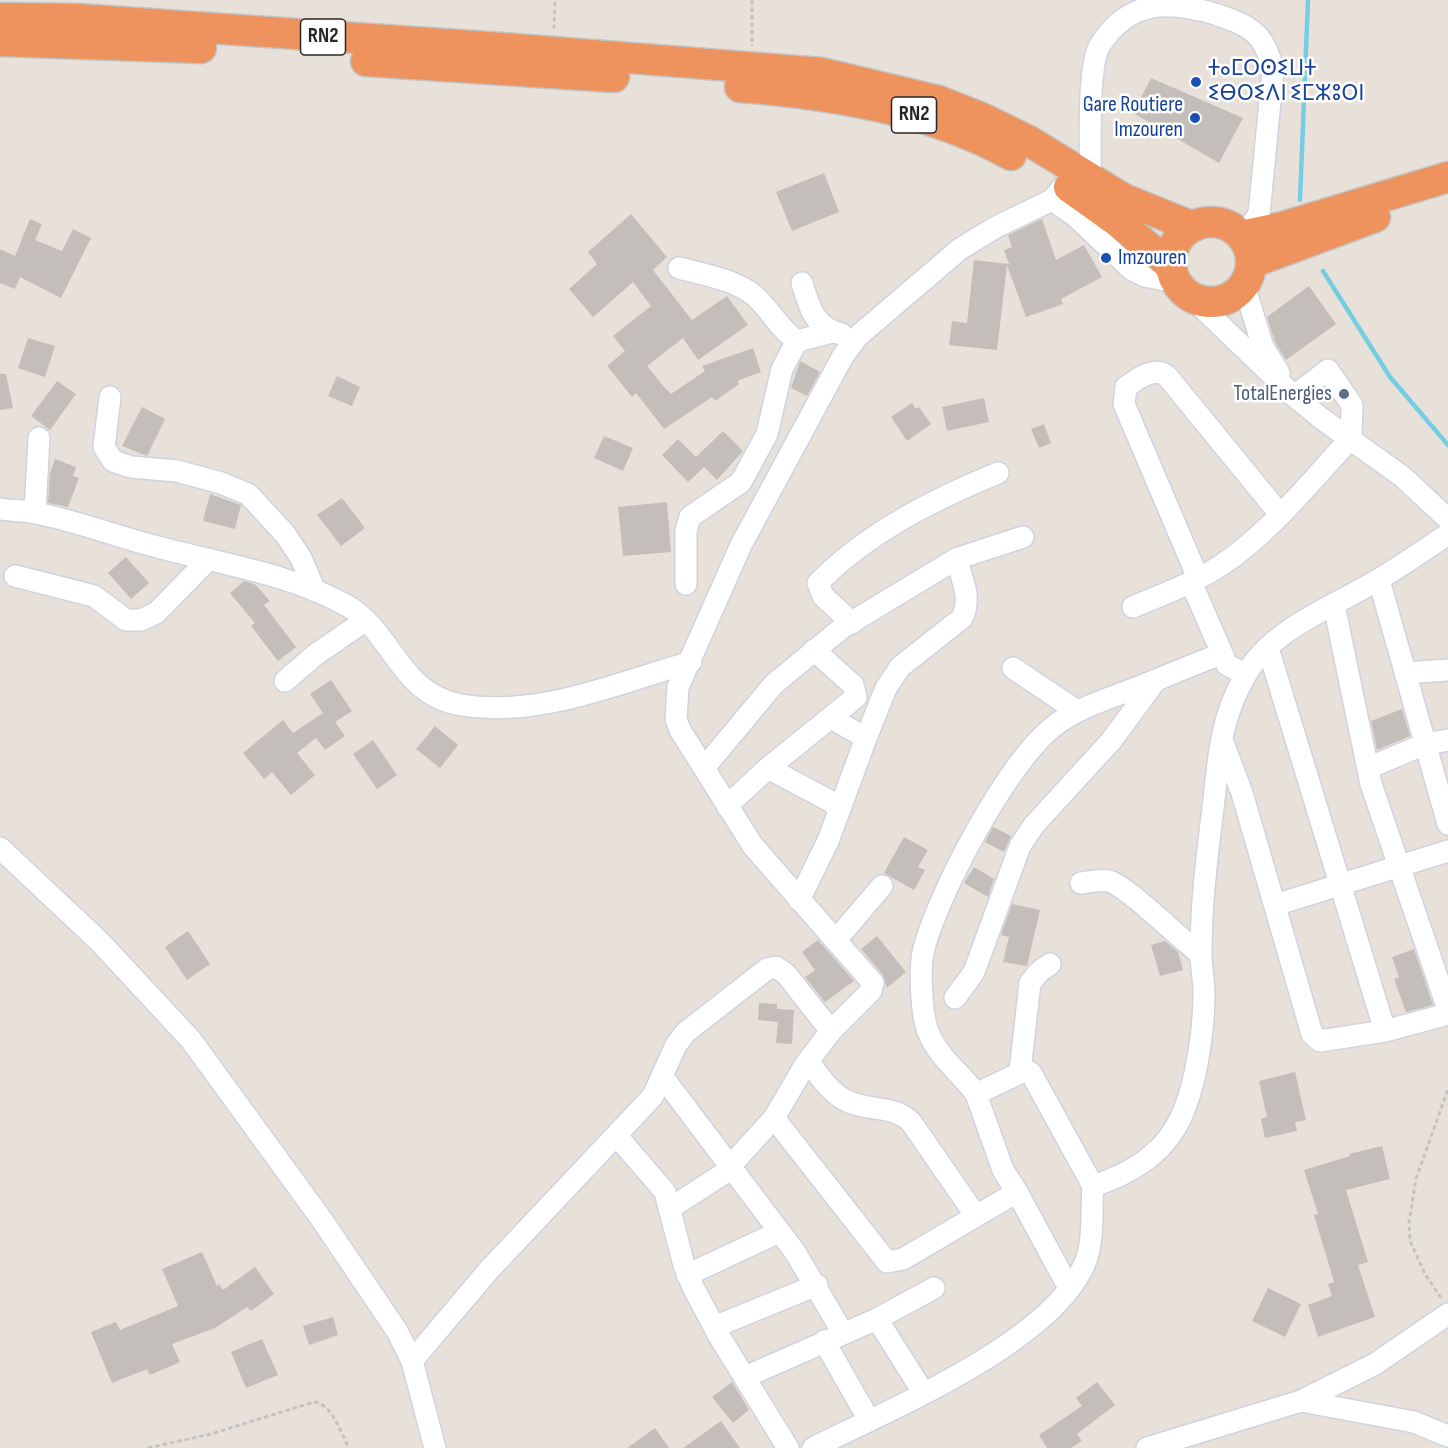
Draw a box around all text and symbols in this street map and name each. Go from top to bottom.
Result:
road number: RN2 [300,19,346,55]
place label: ⵜⴰⵎⵔⵙⵉⵡⵜ ⵉⴱⵔⵉⴷⵏ ⵉⵎⵣⵓⵔⵏ [1208,56,1365,107]
marker: ⵜⴰⵎⵔⵙⵉⵡⵜ ⵉⴱⵔⵉⴷⵏ ⵉⵎⵣⵓⵔⵏ [1189,75,1203,89]
place label: Gare Routiere Imzouren [1083,92,1183,144]
road number: RN2 [892,97,936,133]
marker: Gare Routiere Imzouren [1188,111,1202,125]
place label: Imzouren [1118,245,1187,271]
marker: Imzouren [1099,251,1113,265]
place label: TotalEnergies [1234,381,1332,407]
marker: TotalEnergies [1337,387,1351,401]

